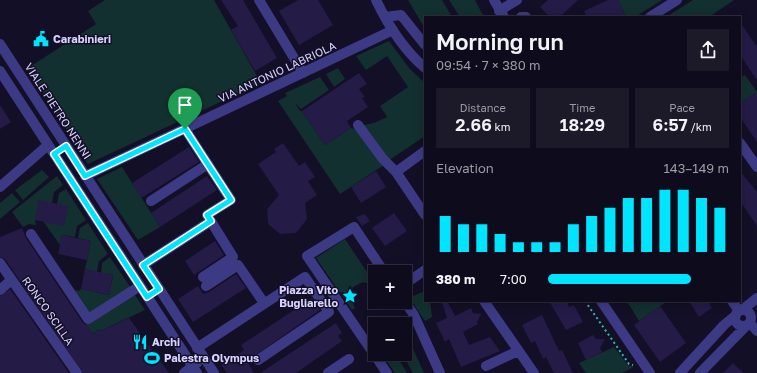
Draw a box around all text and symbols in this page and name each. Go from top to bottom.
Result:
text: Morning run [436,28,564,55]
button: share [687,29,729,71]
public building icon: Carabinieri [32,30,50,48]
place label: Carabinieri [53,32,111,45]
street label: VIA ANTONIO LABRIOLA [216,38,338,105]
text: 09:54 · 7 × 380 m [436,57,541,73]
street label: VIALE PIETRO NENNI [23,60,94,161]
pin [168,88,202,129]
icon: arrive [174,94,196,116]
text: Distance [460,101,506,114]
text: Time [570,101,595,114]
text: Pace [669,101,695,114]
text: 2.66 [455,114,492,135]
text: 18:29 [560,114,605,135]
text: 6:57 [653,114,688,135]
text: km [492,120,511,133]
text: /km [688,120,712,133]
text: Elevation [436,160,494,176]
text: 143–149 m [663,160,729,176]
map controls [368,265,412,361]
button: + [368,265,412,309]
text: 380 m [436,271,475,287]
text: 7:00 [500,271,527,287]
street label: RONCO SCILLA [20,274,77,348]
place label: Piazza Vito Bugliarello [279,283,338,309]
place icon: Piazza Vito Bugliarello [341,287,359,305]
button: − [368,317,412,361]
restaurant icon: Archi [131,333,149,351]
place label: Archi [152,335,180,348]
sports icon: Palestra Olympus [143,349,161,367]
place label: Palestra Olympus [164,351,259,364]

